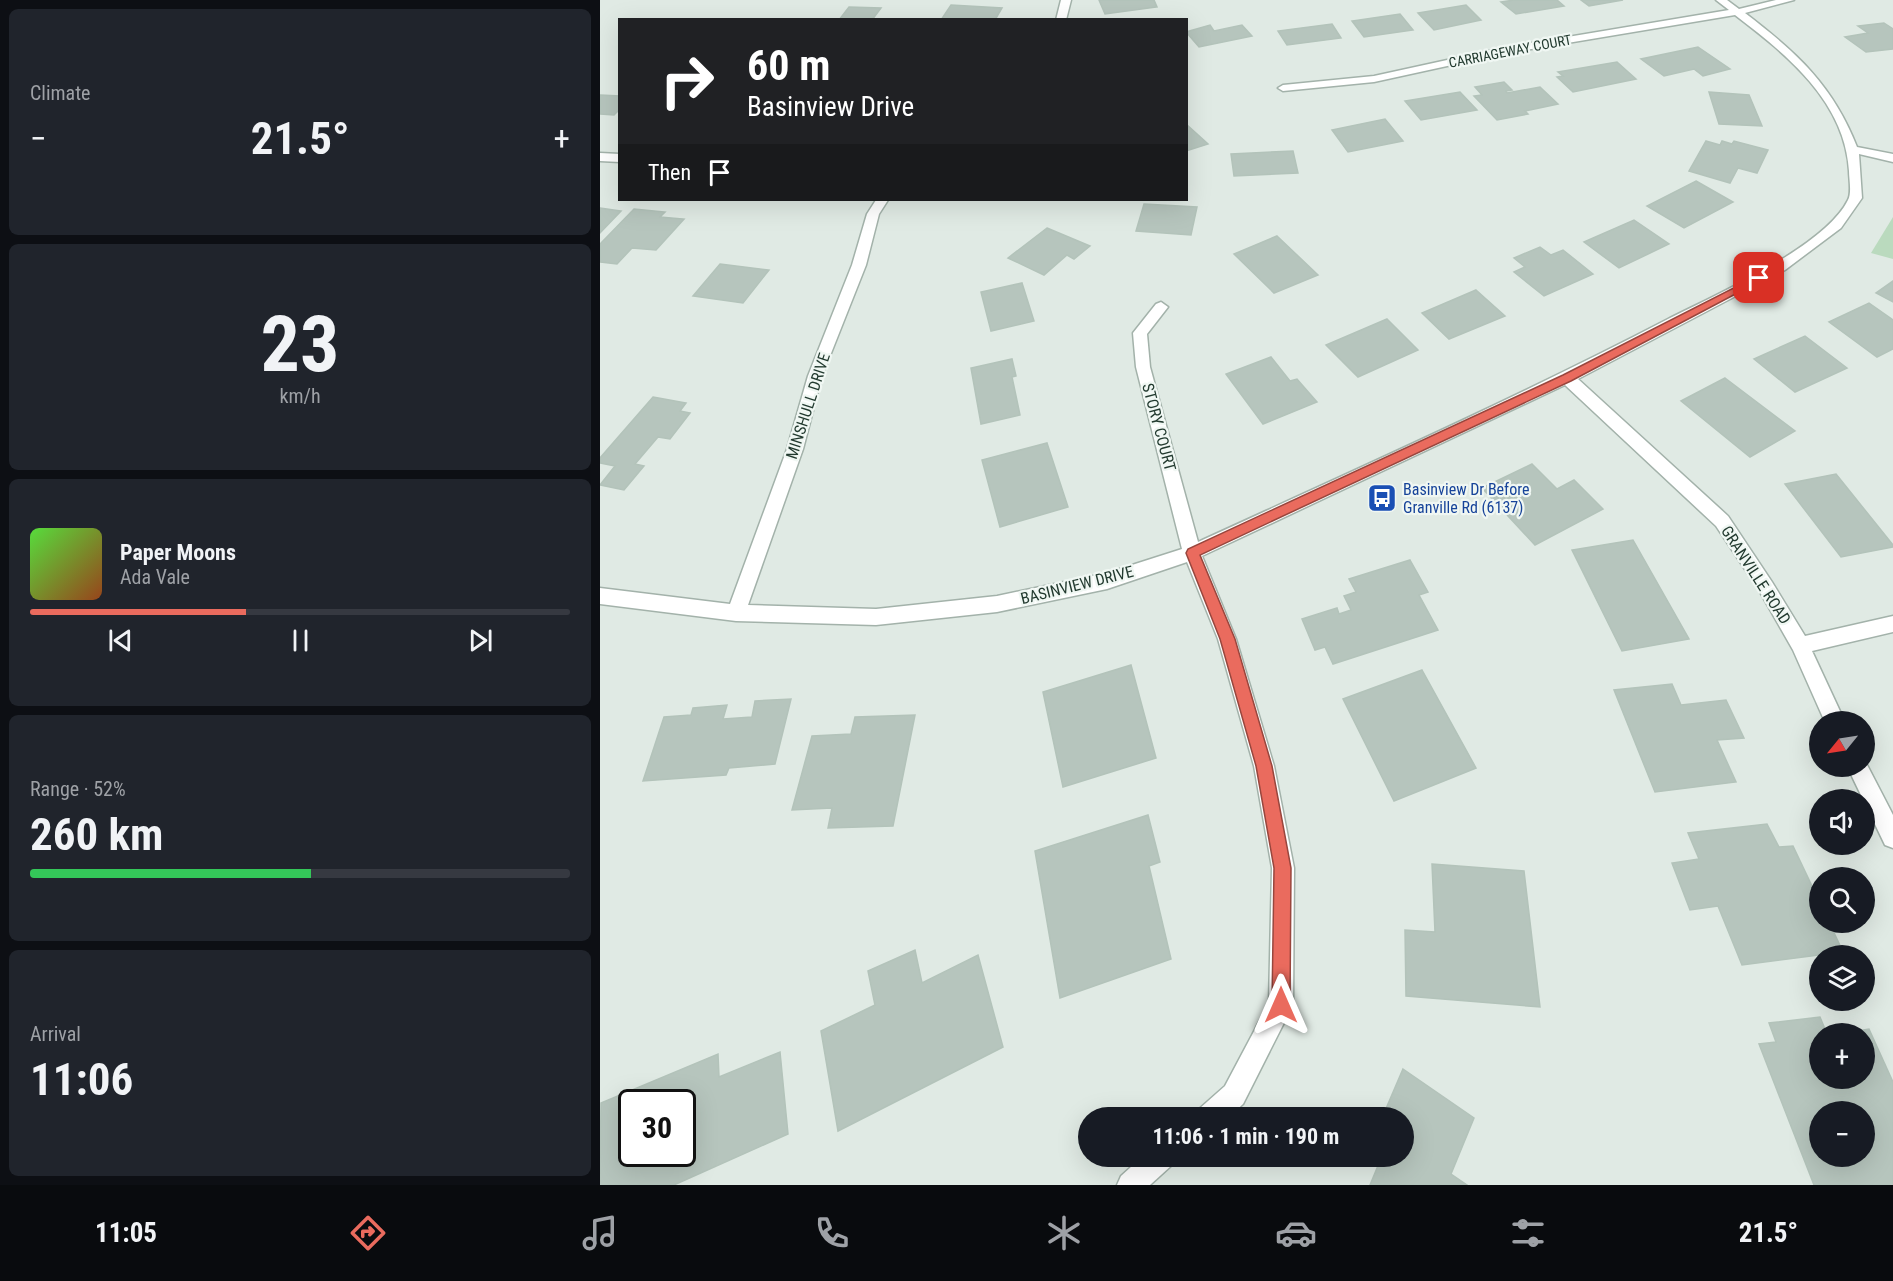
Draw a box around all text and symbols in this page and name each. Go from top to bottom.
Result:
street label: CARRIAGEWAY COURT [1447,31,1573,71]
text: 60 m [747,41,830,90]
icon: right [648,42,726,120]
text: Climate [30,81,90,105]
text: Basinview Drive [747,91,914,123]
text: 21.5° [251,112,349,165]
text: − [30,119,47,158]
text: + [554,119,570,158]
icon: arrive [703,156,736,189]
text: Then [648,160,691,185]
pin [1733,252,1784,303]
icon: arrive [1742,261,1775,294]
text: 23 [261,299,339,390]
street label: MINSHULL DRIVE [782,350,834,462]
street label: STORY COURT [1138,381,1180,473]
text: km/h [279,384,321,408]
place label: Basinview Dr Before Granville Rd (6137) [1403,480,1529,517]
bus stop icon: Basinview Dr Before Granville Rd (6137) [1366,482,1398,514]
street label: GRANVILLE ROAD [1717,522,1795,628]
text: Paper Moons [120,540,236,565]
street label: BASINVIEW DRIVE [1019,562,1135,608]
text: Ada Vale [120,565,190,589]
icon: previous [104,624,137,657]
icon: pause [284,624,317,657]
icon: next [464,624,497,657]
north arrow [1809,711,1875,777]
map controls [1809,711,1875,1167]
text: Range · 52% [30,777,126,801]
button: sound [1809,789,1875,855]
text: 260 km [30,808,163,861]
button: search [1809,867,1875,933]
button: layers [1809,945,1875,1011]
position arrow [1249,973,1313,1037]
text: Arrival [30,1022,81,1046]
button: + [1809,1023,1875,1089]
text: 11:06 [30,1053,133,1106]
speed limit sign: 30 [618,1089,696,1167]
button: − [1809,1101,1875,1167]
text: 11:06 · 1 min · 190 m [1153,1124,1339,1149]
icon: directions [347,1212,389,1254]
icon: music [579,1212,621,1254]
icon: phone [811,1212,853,1254]
icon: climate [1043,1212,1085,1254]
icon: car [1275,1212,1317,1254]
icon: filters [1507,1212,1549,1254]
text: 11:05 [95,1217,157,1249]
text: 21.5° [1739,1217,1798,1249]

